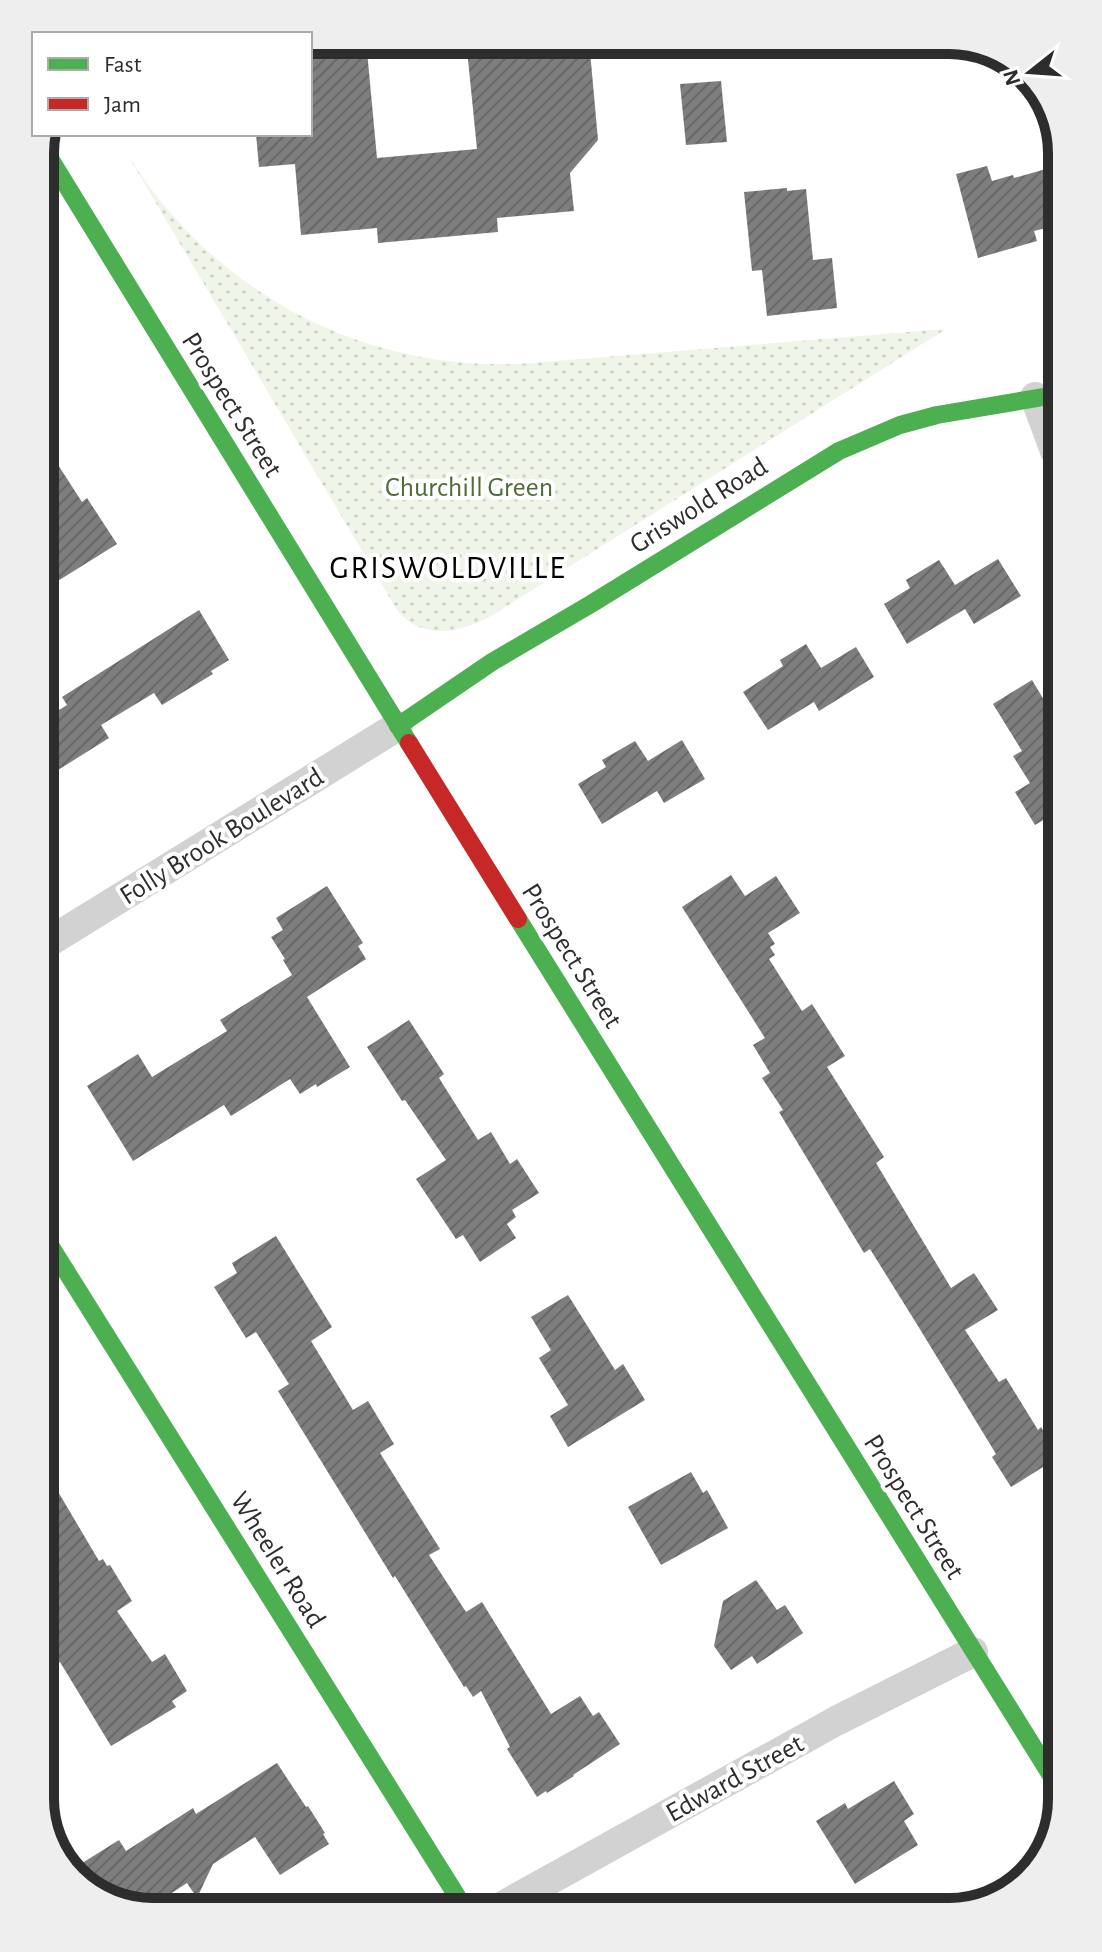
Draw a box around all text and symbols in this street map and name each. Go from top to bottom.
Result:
legend [32,32,312,136]
north arrow [990,32,1070,112]
text: Fast [104,53,142,77]
text: N [999,67,1025,88]
text: Jam [104,93,141,117]
street label: Prospect Street [176,328,287,482]
street label: Griswold Road [625,452,773,559]
park label: Churchill Green [385,474,553,502]
district label: GRISWOLDVILLE [329,552,567,584]
street label: Folly Brook Boulevard [115,763,329,911]
street label: Prospect Street [516,879,627,1033]
street label: Prospect Street [858,1430,969,1584]
street label: Wheeler Road [225,1487,330,1633]
street label: Edward Street [662,1730,808,1828]

